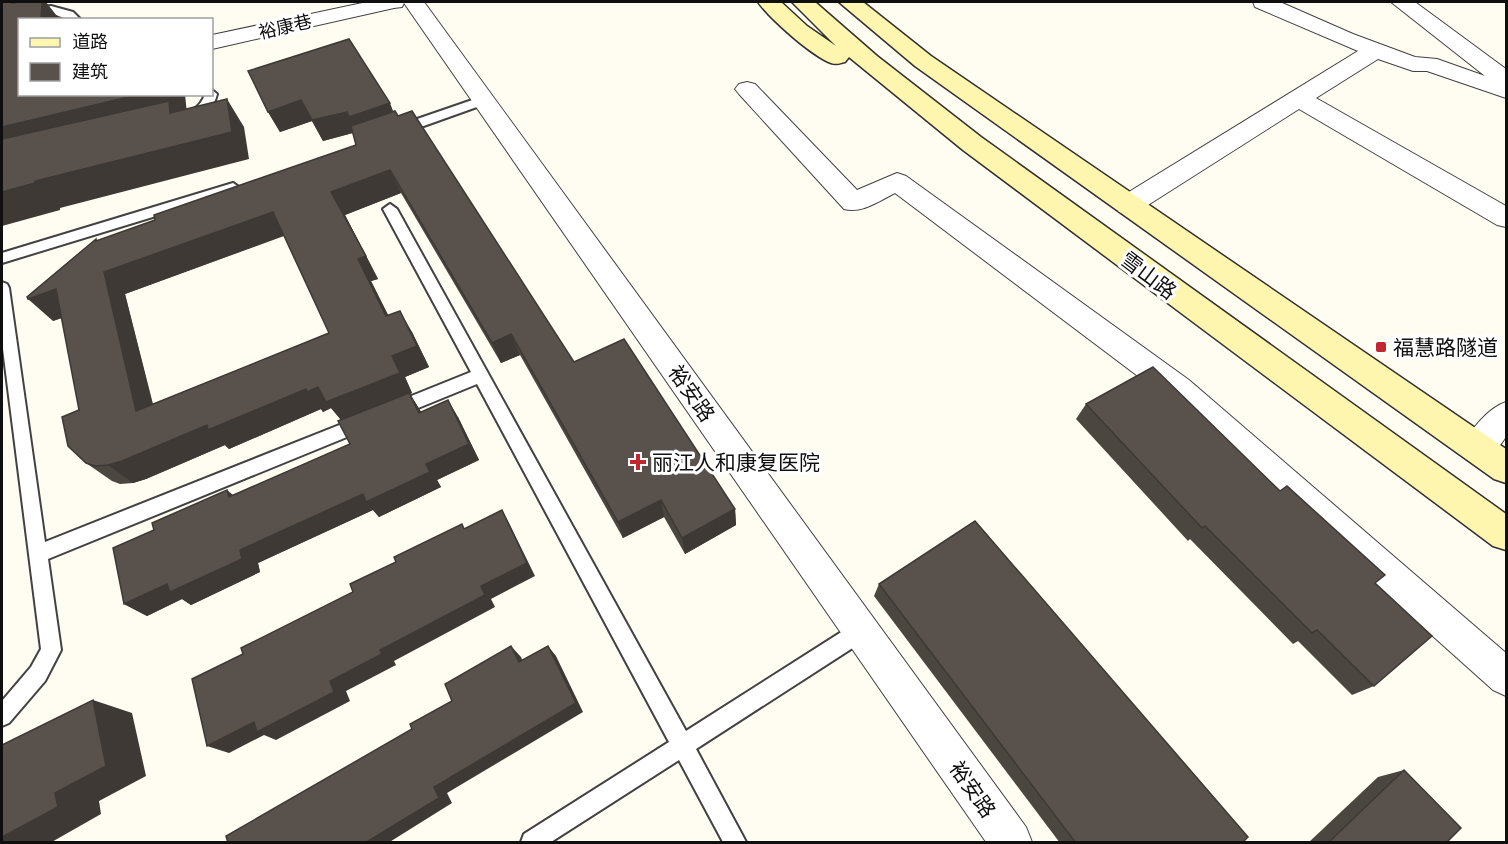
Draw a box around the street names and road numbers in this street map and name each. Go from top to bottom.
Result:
street label: 裕康巷 [256,8,314,44]
street label: 雪山路 [1115,245,1183,305]
street label: 裕安路 [662,359,722,427]
street label: 裕安路 [943,755,1003,823]

